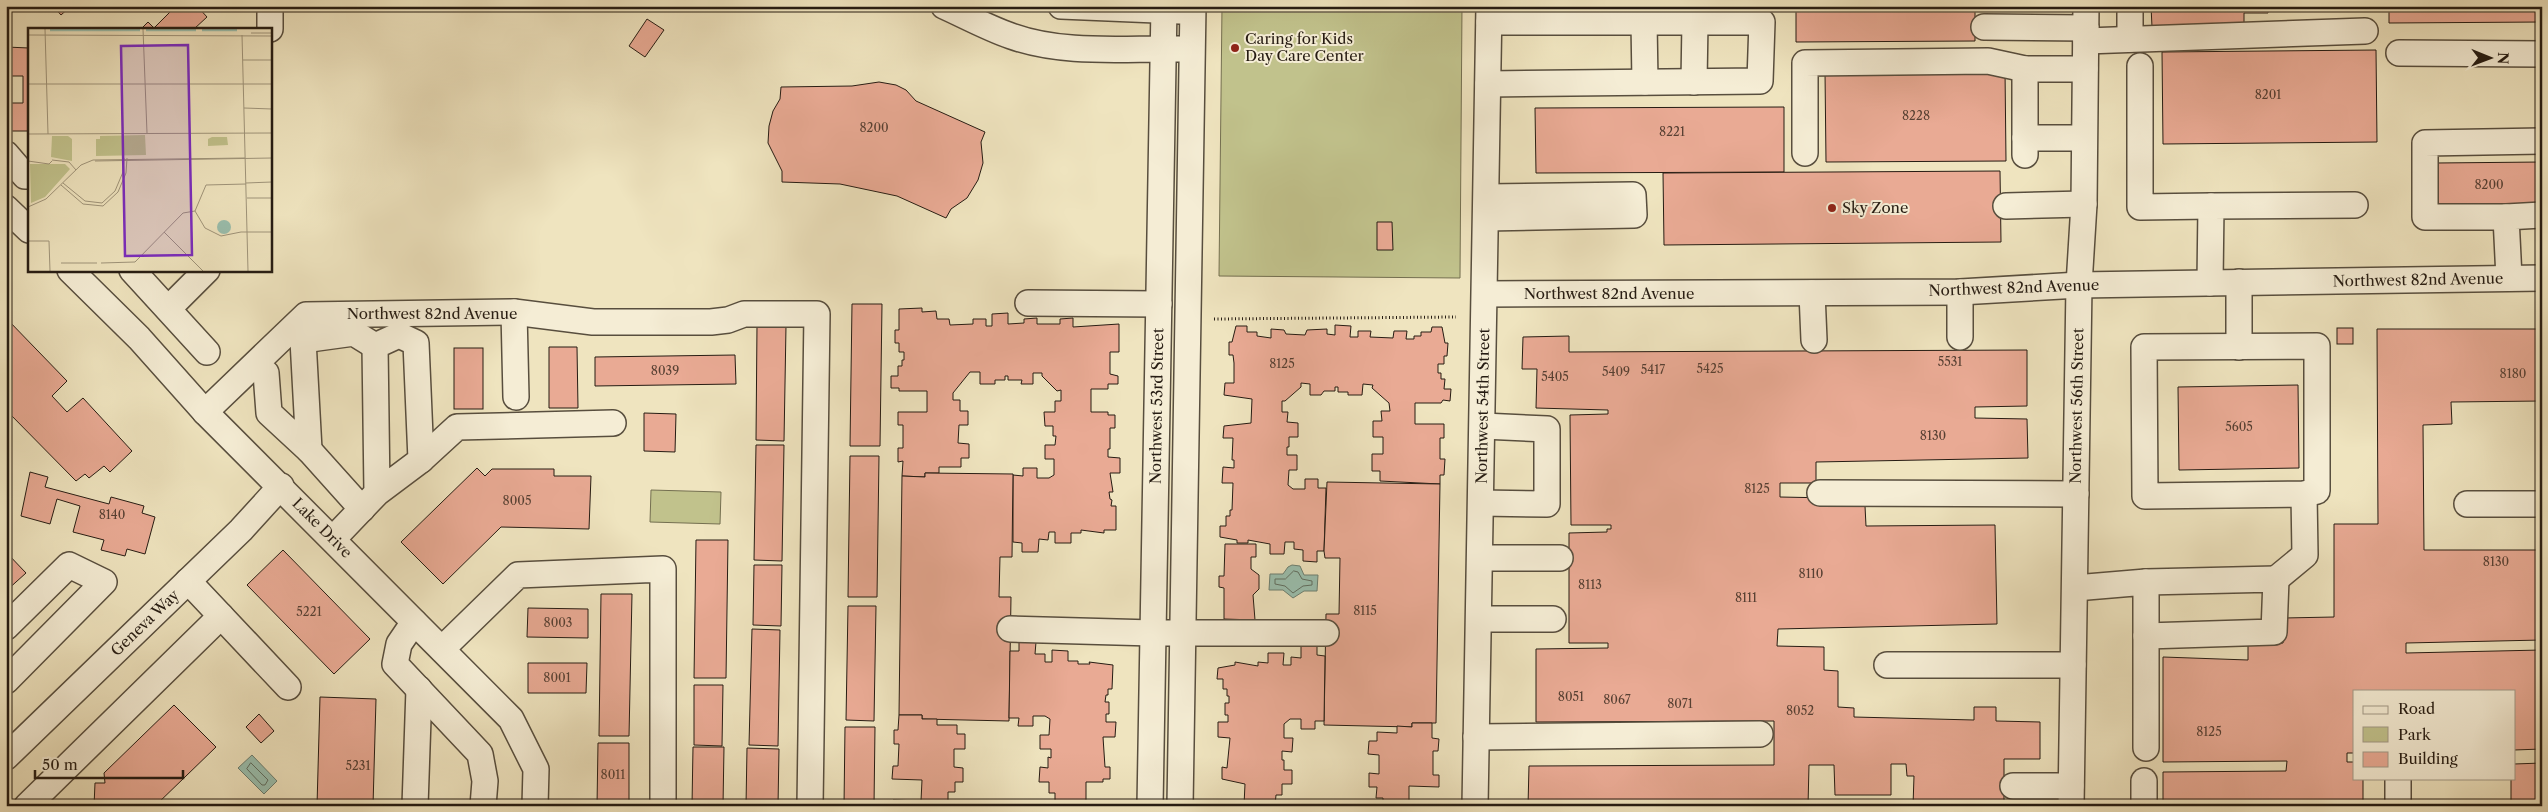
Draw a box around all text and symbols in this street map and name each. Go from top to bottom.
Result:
inset map [28,28,271,271]
place label: Caring for Kids Day Care Center [1245,29,1365,65]
north arrow [2466,32,2516,82]
marker: Caring for Kids Day Care Center [1229,42,1241,54]
text: N [2494,52,2512,64]
house number: 8201 [2255,87,2281,102]
house number: 8228 [1902,108,1930,123]
house number: 8200 [859,120,889,135]
house number: 8221 [1659,124,1685,139]
house number: 8200 [2474,177,2504,192]
place label: Sky Zone [1842,198,1908,217]
marker: Sky Zone [1826,202,1838,214]
street label: Northwest 82nd Avenue [2332,269,2504,290]
street label: Northwest 82nd Avenue [1928,275,2100,300]
street label: Northwest 82nd Avenue [1524,284,1694,303]
street label: Northwest 82nd Avenue [347,304,517,323]
street label: Northwest 53rd Street [1146,327,1167,484]
street label: Northwest 54th Street [1472,327,1493,484]
street label: Northwest 56th Street [2066,327,2087,484]
house number: 5531 [1938,354,1962,369]
house number: 8125 [1269,356,1295,371]
house number: 5425 [1697,361,1723,376]
house number: 5417 [1641,362,1665,377]
house number: 8039 [651,363,679,378]
house number: 5409 [1602,364,1630,379]
house number: 8180 [2500,366,2526,381]
house number: 5405 [1541,369,1569,384]
house number: 5605 [2225,419,2253,434]
house number: 8130 [1920,428,1946,443]
house number: 8125 [1744,481,1770,496]
house number: 8005 [503,493,531,508]
street label: Lake Drive [288,494,356,562]
house number: 8140 [99,507,125,522]
house number: 8130 [2483,554,2509,569]
house number: 8110 [1799,566,1823,581]
house number: 8113 [1578,577,1602,592]
street label: Geneva Way [106,585,183,660]
house number: 8111 [1735,590,1757,605]
house number: 8115 [1353,603,1377,618]
house number: 5221 [296,604,322,619]
house number: 8003 [544,615,572,630]
house number: 8001 [543,670,571,685]
house number: 8051 [1558,689,1584,704]
legend [2353,690,2516,780]
house number: 8067 [1603,692,1631,707]
house number: 8071 [1667,696,1693,711]
text: Road [2398,699,2435,718]
house number: 8052 [1786,703,1814,718]
house number: 8125 [2196,724,2222,739]
text: Park [2398,725,2432,744]
scale bar [35,747,182,779]
text: Building [2398,749,2458,768]
text: 50 m [42,755,78,774]
house number: 5231 [345,758,371,773]
house number: 8011 [601,767,625,782]

